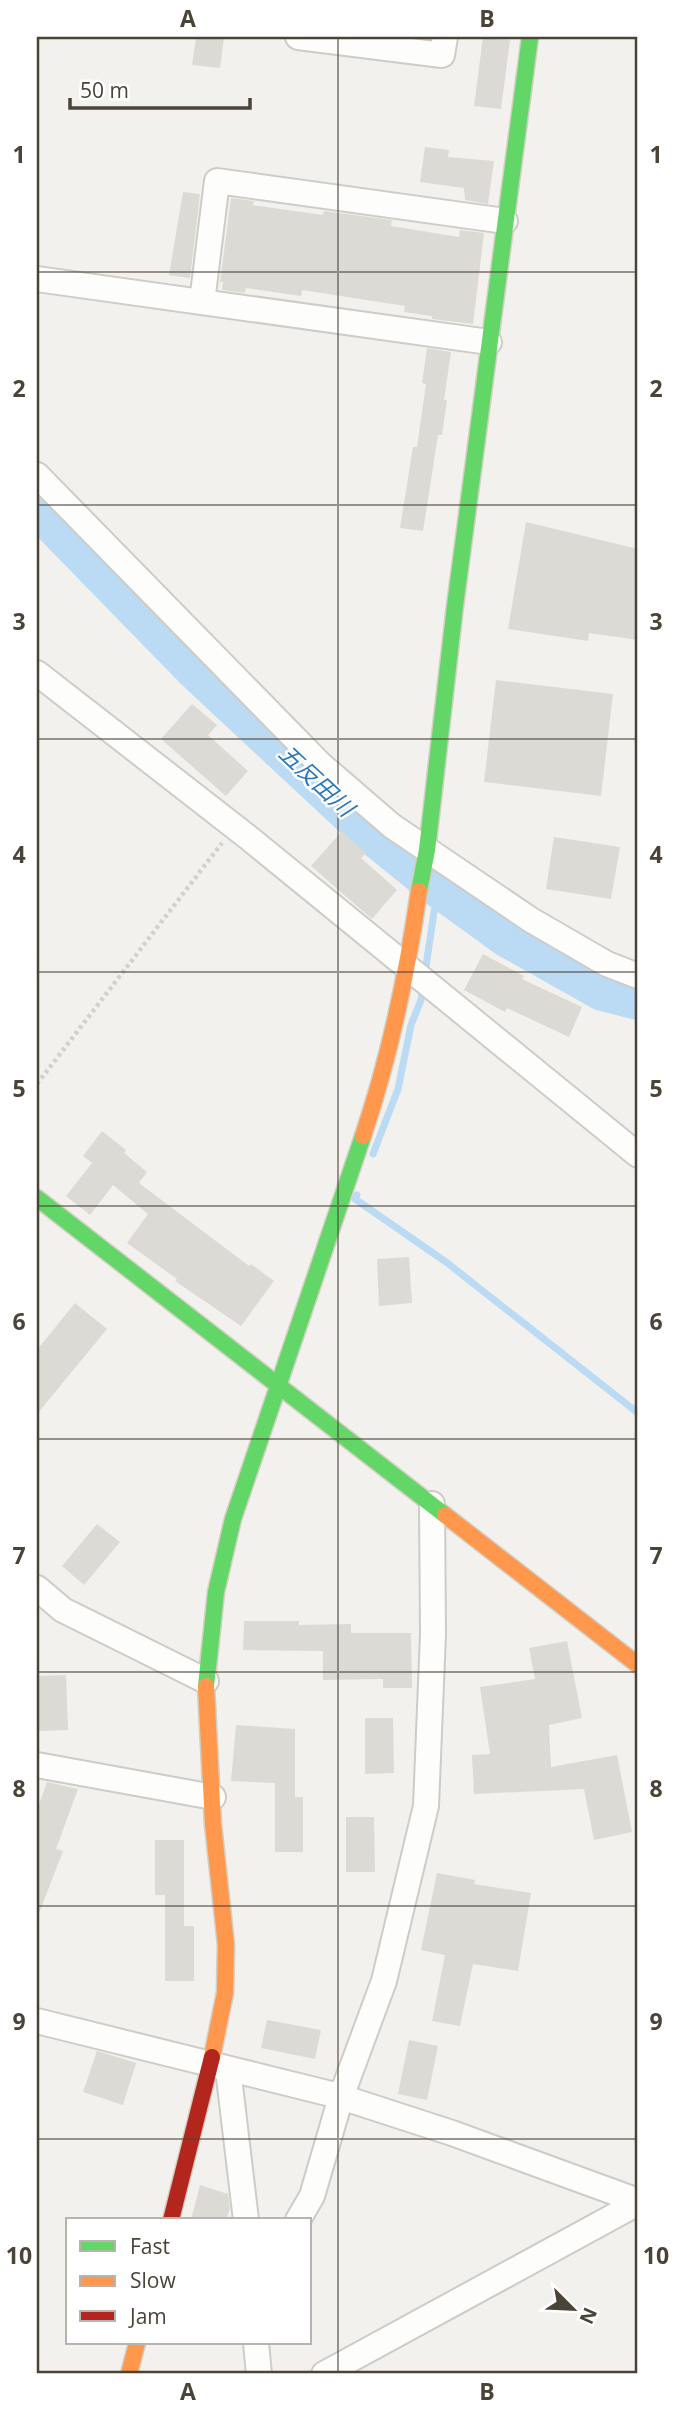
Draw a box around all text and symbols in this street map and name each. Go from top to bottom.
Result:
text: A [180,2,196,34]
text: B [479,2,495,34]
scale bar [70,66,250,110]
text: 50 m [80,76,129,104]
text: 1 [12,138,26,170]
text: 1 [649,138,663,170]
text: 2 [12,372,26,404]
text: 2 [649,372,663,404]
text: 3 [12,605,26,637]
text: 3 [649,605,663,637]
water label: 五反田川 [272,737,364,825]
text: 4 [12,838,26,870]
text: 4 [649,838,663,870]
text: 5 [12,1072,26,1104]
text: 5 [649,1072,663,1104]
text: 6 [12,1305,26,1337]
text: 6 [649,1305,663,1337]
text: 7 [12,1539,26,1571]
text: 7 [649,1539,663,1571]
text: 8 [12,1772,26,1804]
text: 8 [649,1772,663,1804]
text: 9 [12,2005,26,2037]
text: 9 [649,2005,663,2037]
legend [66,2218,312,2344]
text: Fast [130,2232,170,2260]
text: 10 [6,2239,32,2271]
text: 10 [643,2239,669,2271]
text: Slow [130,2266,176,2294]
north arrow [538,2274,608,2344]
text: Jam [128,2302,167,2330]
text: N [574,2304,604,2328]
text: A [180,2375,196,2407]
text: B [479,2375,495,2407]

